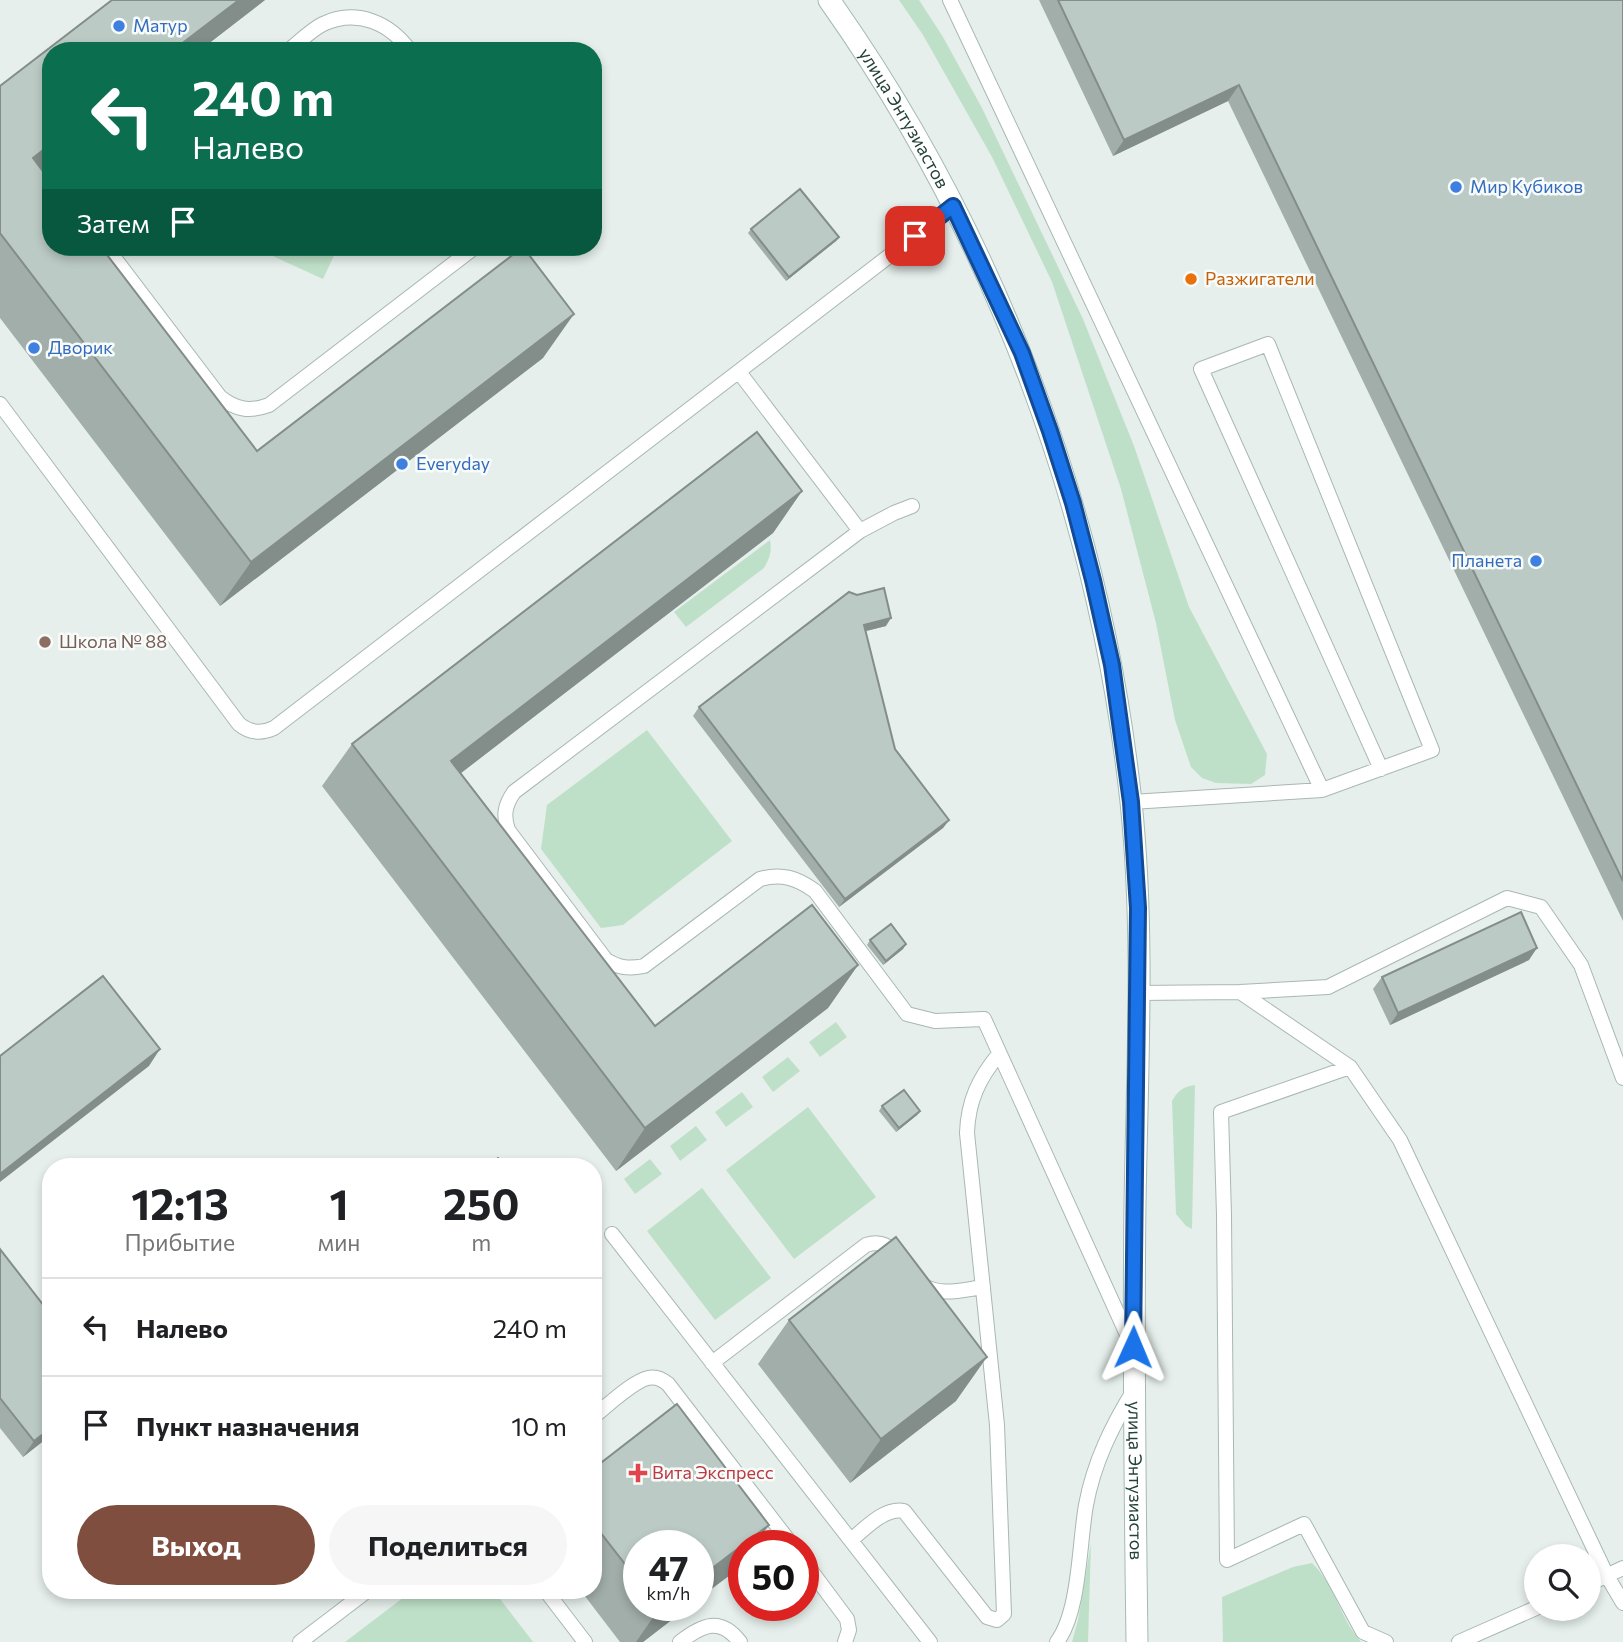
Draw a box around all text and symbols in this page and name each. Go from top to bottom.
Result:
place label: Матур [133,14,188,36]
marker: Матур [111,18,127,34]
street label: улица Энтузиастов [855,43,954,192]
text: 240 m [192,66,334,126]
icon: left [77,70,168,161]
text: Налево [192,126,304,166]
place label: Мир Кубиков [1470,175,1583,197]
marker: Мир Кубиков [1448,179,1464,195]
icon: arrive [164,203,202,241]
pin [885,206,945,266]
text: Затем [77,207,150,238]
icon: arrive [896,217,934,255]
place label: Разжигатели [1205,267,1315,289]
marker: Разжигатели [1183,271,1199,287]
place label: Дворик [48,336,113,358]
marker: Дворик [26,340,42,356]
place label: Everyday [416,452,490,474]
marker: Everyday [394,456,410,472]
place label: Планета [1451,549,1522,571]
marker: Планета [1528,553,1544,569]
place label: Школа № 88 [59,630,167,652]
marker: Школа № 88 [37,634,53,650]
text: 12:13 [131,1177,229,1229]
text: 1 [330,1177,349,1229]
text: 250 [443,1177,519,1229]
text: Прибытие [125,1228,235,1256]
text: мин [318,1228,360,1256]
text: m [471,1228,491,1256]
icon: left [77,1308,115,1346]
position arrow [1096,1310,1170,1384]
text: Налево [136,1312,228,1343]
text: 240 m [493,1312,567,1343]
street label: улица Энтузиастов [1124,1401,1148,1560]
icon: arrive [77,1406,115,1444]
text: Пункт назначения [136,1410,360,1441]
text: 10 m [511,1410,567,1441]
place label: Вита Экспресс [652,1461,774,1483]
marker: Вита Экспресс [630,1465,646,1481]
button: Выход [77,1505,315,1585]
button: Поделиться [329,1505,567,1585]
speed limit sign: 50 [728,1530,819,1621]
map controls [1524,1544,1601,1621]
button: search [1524,1544,1601,1621]
text: 47 [648,1545,689,1588]
text: km/h [647,1582,690,1604]

